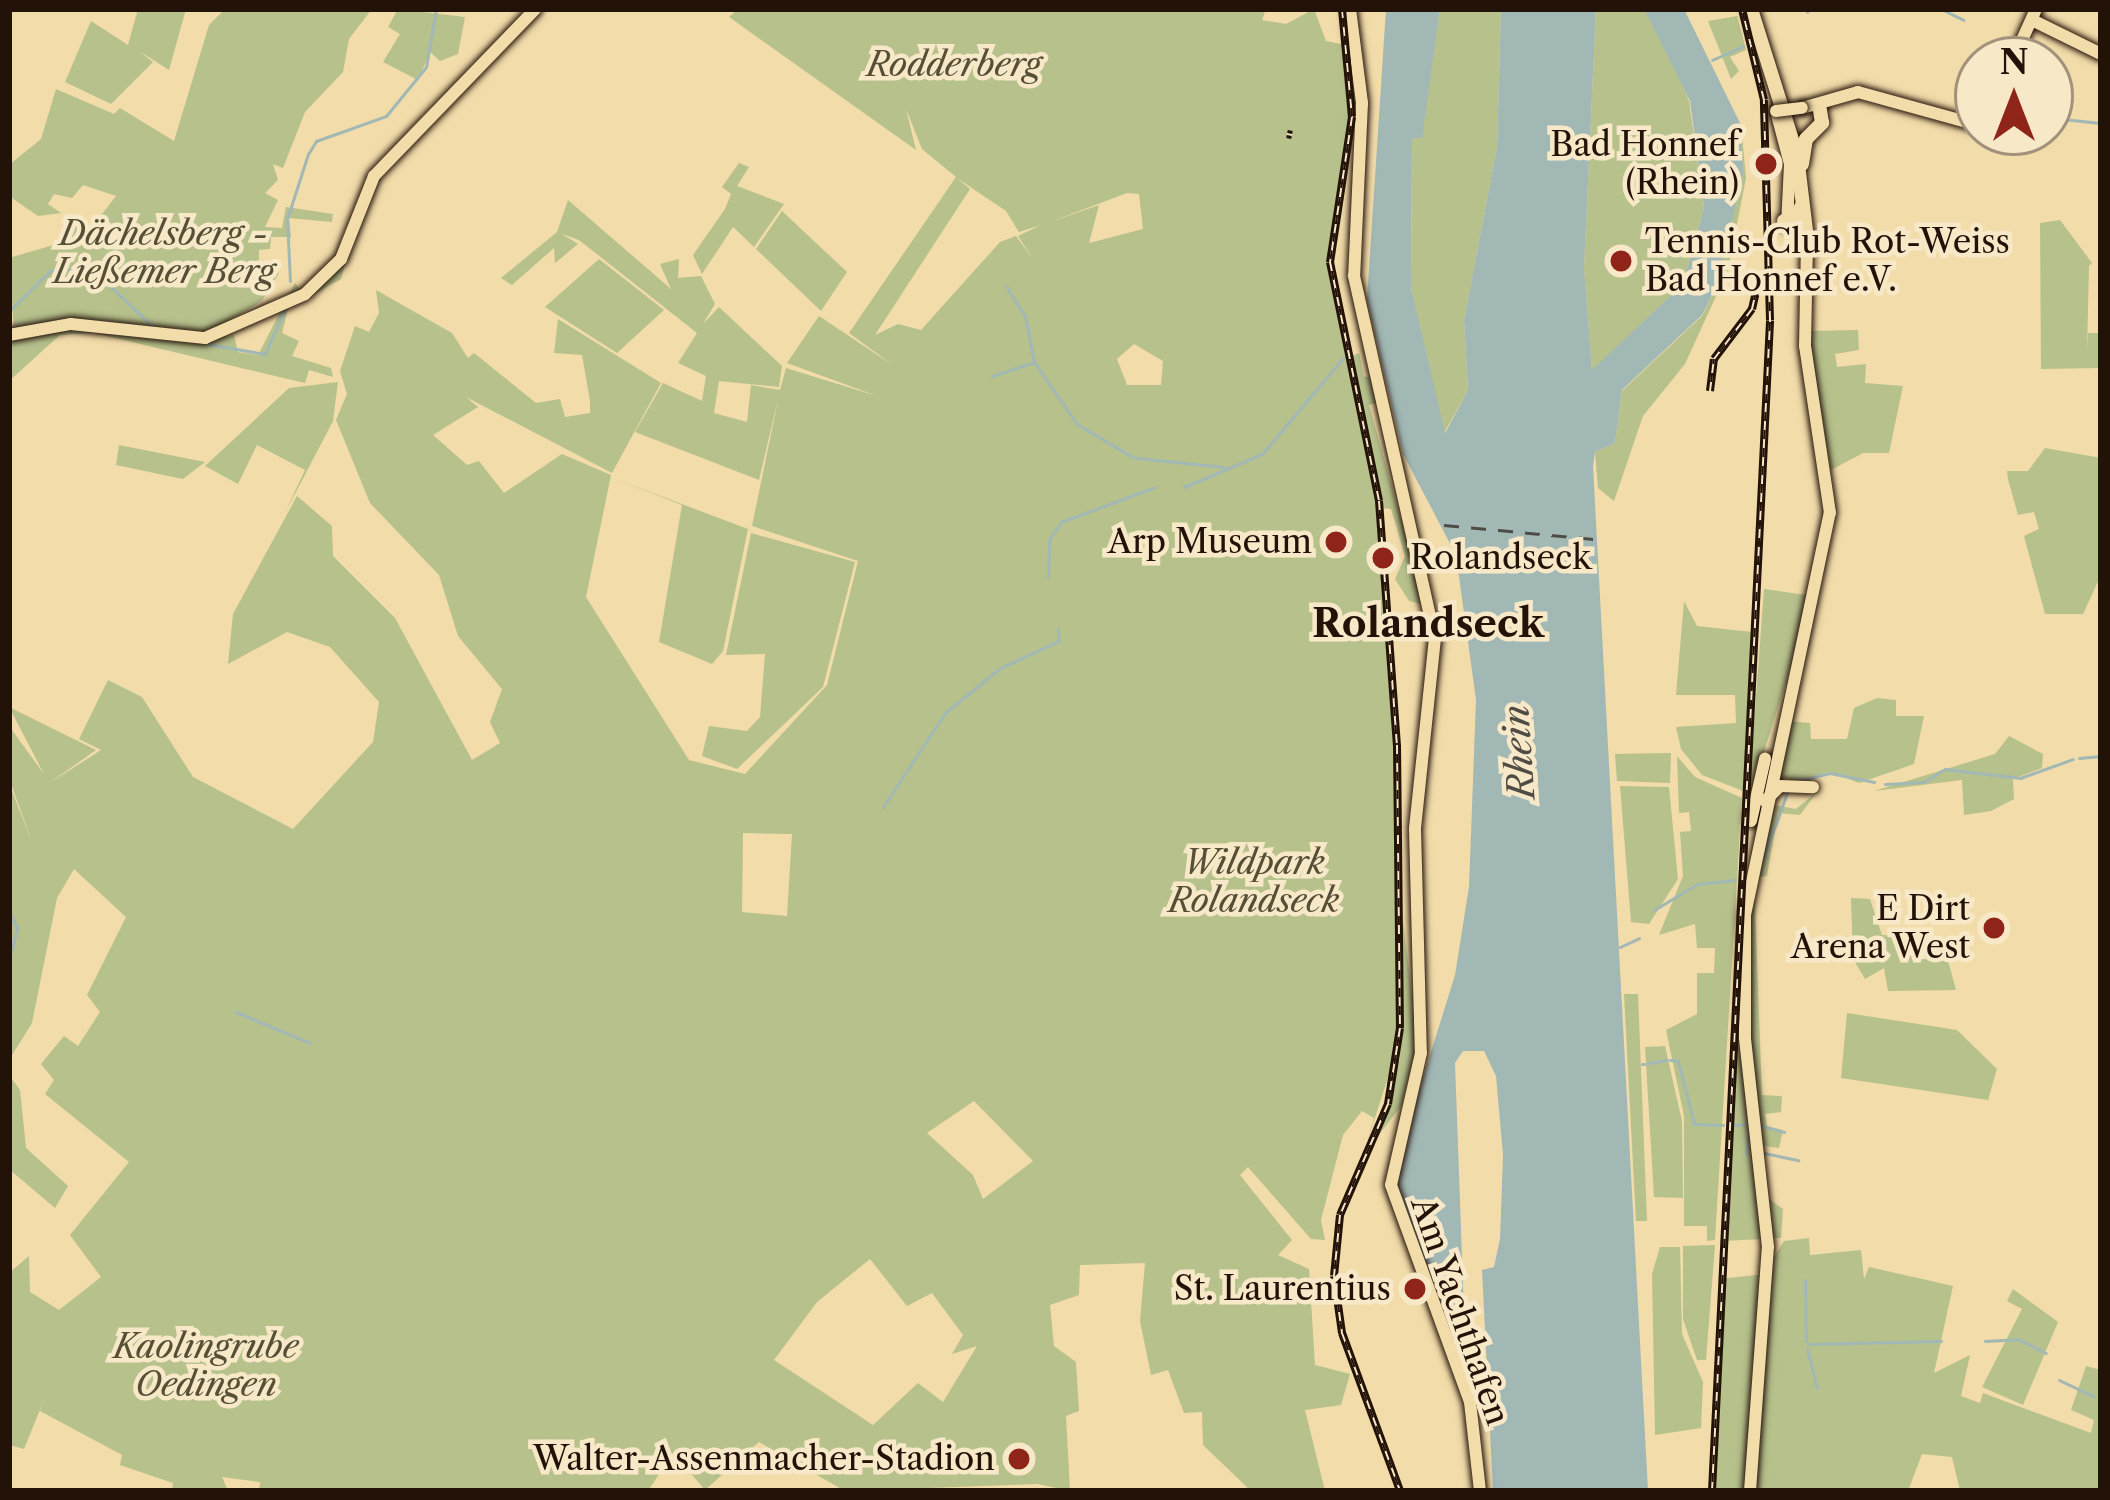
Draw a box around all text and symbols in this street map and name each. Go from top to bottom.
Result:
north arrow [1954,36,2074,156]
text: N [2000,42,2028,83]
park label: Rodderberg [867,45,1041,85]
place label: Bad Honnef (Rhein) [1550,125,1739,203]
marker: Bad Honnef (Rhein) [1750,148,1782,180]
park label: Dächelsberg - Ließemer Berg [53,214,275,292]
place label: Tennis-Club Rot-Weiss Bad Honnef e.V. [1645,222,2010,300]
marker: Tennis-Club Rot-Weiss Bad Honnef e.V. [1608,248,1634,274]
place label: Arp Museum [1107,522,1312,562]
marker: Arp Museum [1323,529,1349,555]
place label: Rolandseck [1410,538,1591,578]
marker: Rolandseck [1367,542,1399,574]
district label: Rolandseck [1312,600,1544,646]
water label: Rhein [1494,704,1544,800]
park label: Wildpark Rolandseck [1169,843,1339,921]
place label: E Dirt Arena West [1789,889,1970,967]
marker: E Dirt Arena West [1981,915,2007,941]
street label: Am Yachthafen [1402,1191,1518,1431]
place label: St. Laurentius [1174,1269,1391,1309]
marker: St. Laurentius [1402,1276,1428,1302]
park label: Kaolingrube Oedingen [113,1327,299,1405]
place label: Walter-Assenmacher-Stadion [533,1439,995,1479]
marker: Walter-Assenmacher-Stadion [1006,1446,1032,1472]

